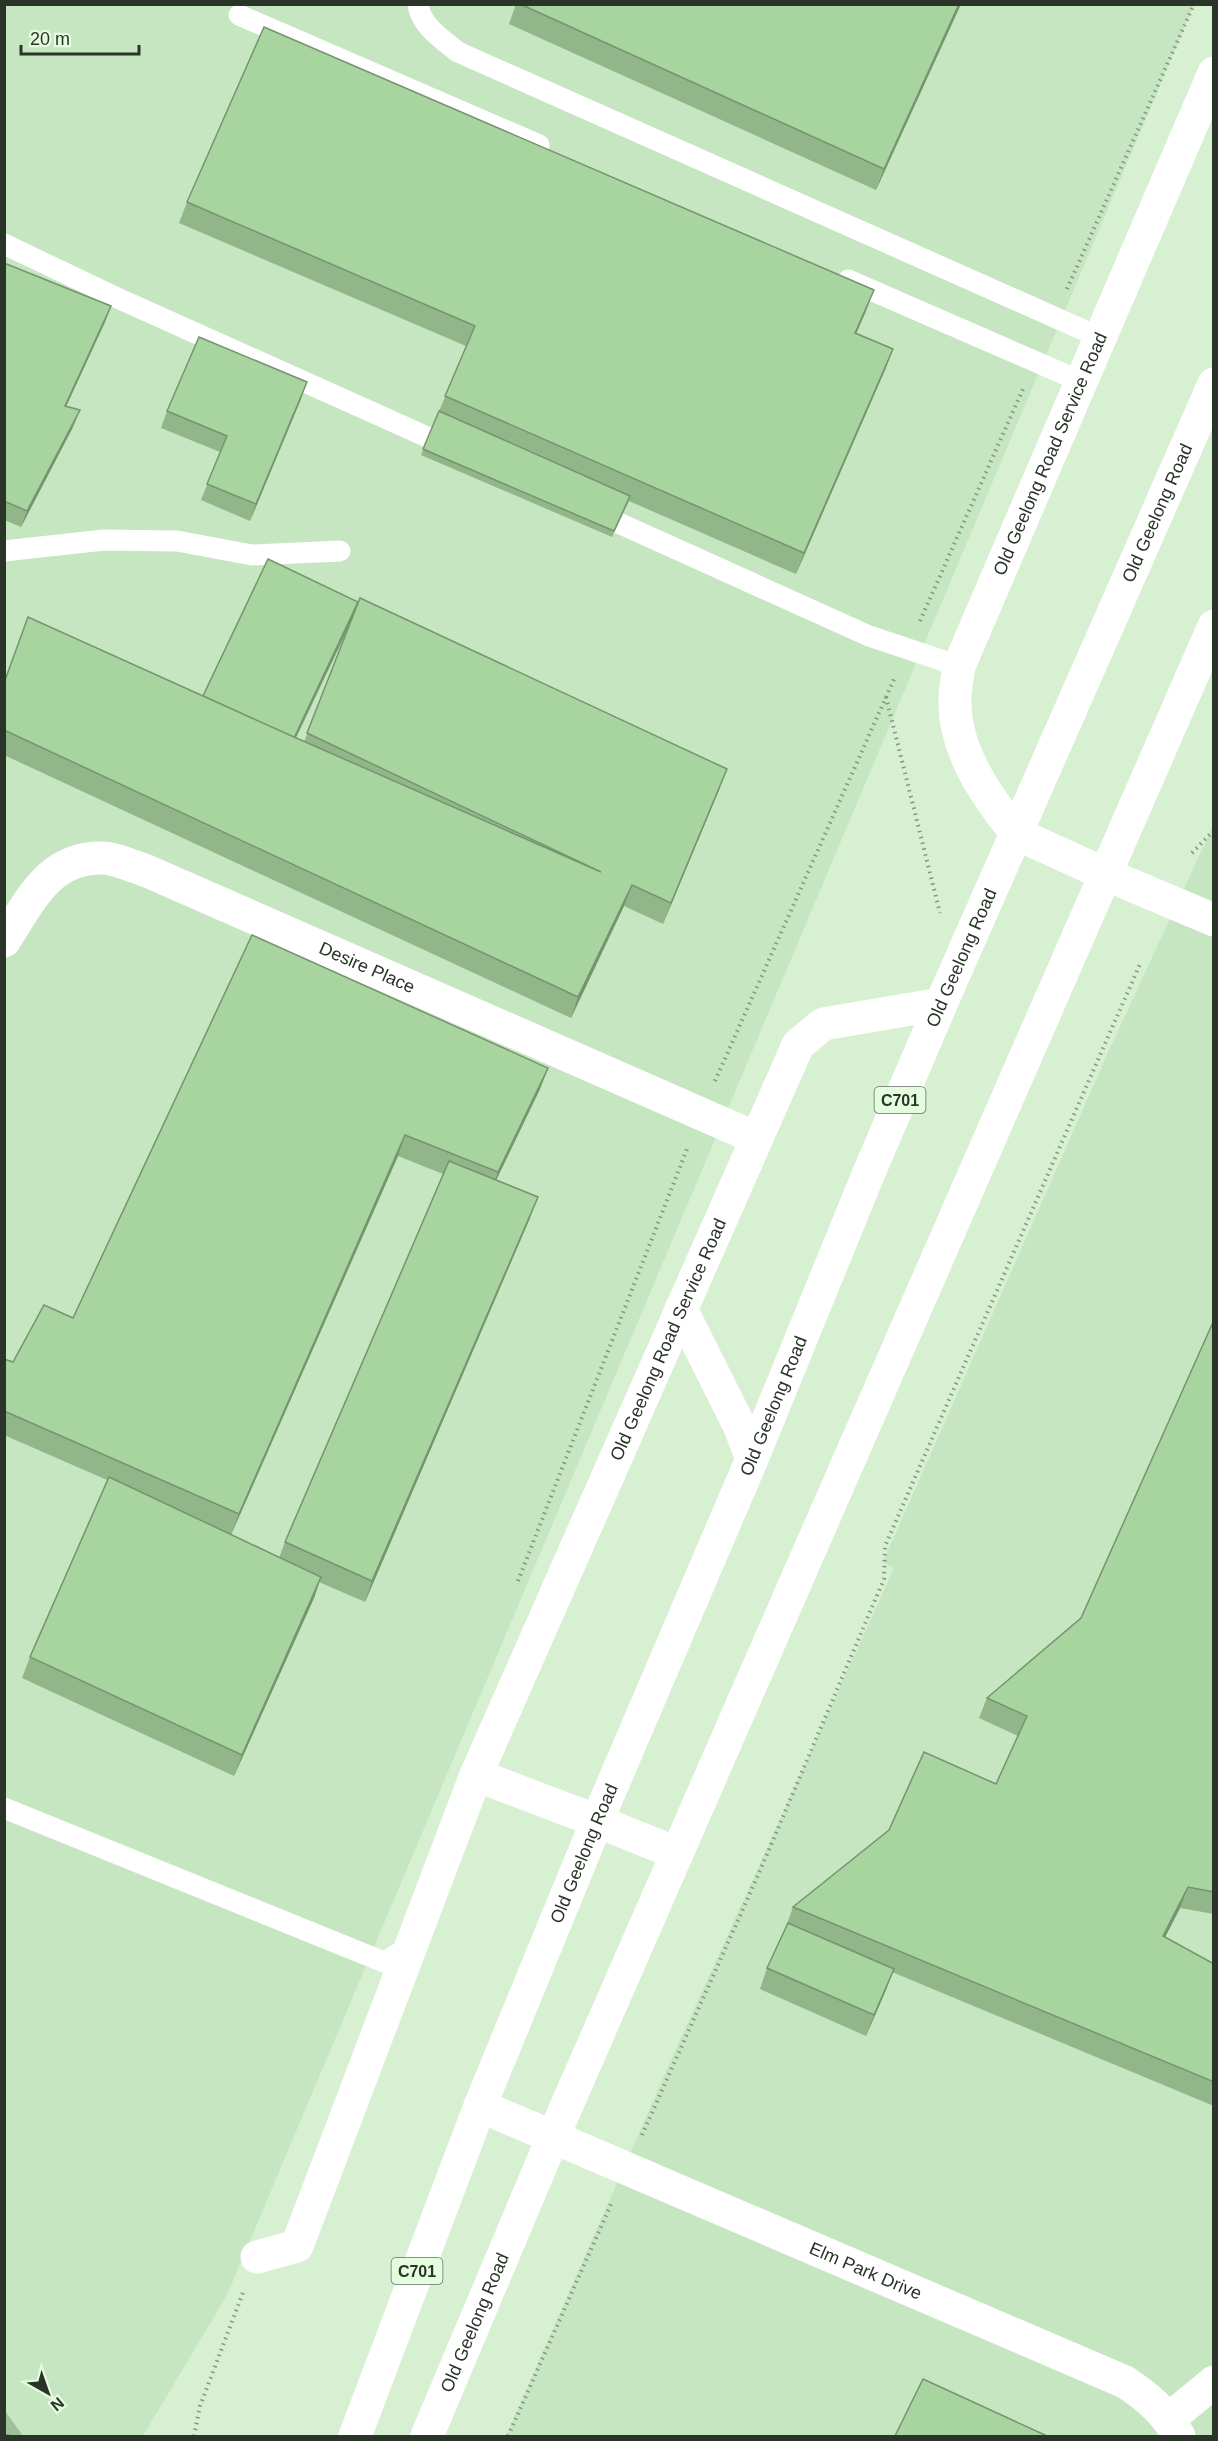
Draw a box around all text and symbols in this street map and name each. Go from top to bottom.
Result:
scale bar [21,18,140,56]
text: 20 m [30,29,70,49]
street label: Old Geelong Road Service Road [989,329,1111,578]
street label: Old Geelong Road [1118,441,1196,585]
street label: Old Geelong Road [922,885,1001,1030]
street label: Desire Place [316,938,418,997]
road number: C701 [874,1087,926,1113]
street label: Old Geelong Road Service Road [606,1215,730,1464]
street label: Old Geelong Road [736,1333,811,1479]
street label: Old Geelong Road [546,1781,622,1926]
street label: Elm Park Drive [806,2238,925,2304]
street label: Old Geelong Road [437,2250,513,2395]
road number: C701 [392,2258,442,2284]
north arrow [18,2363,78,2423]
text: N [47,2394,67,2414]

